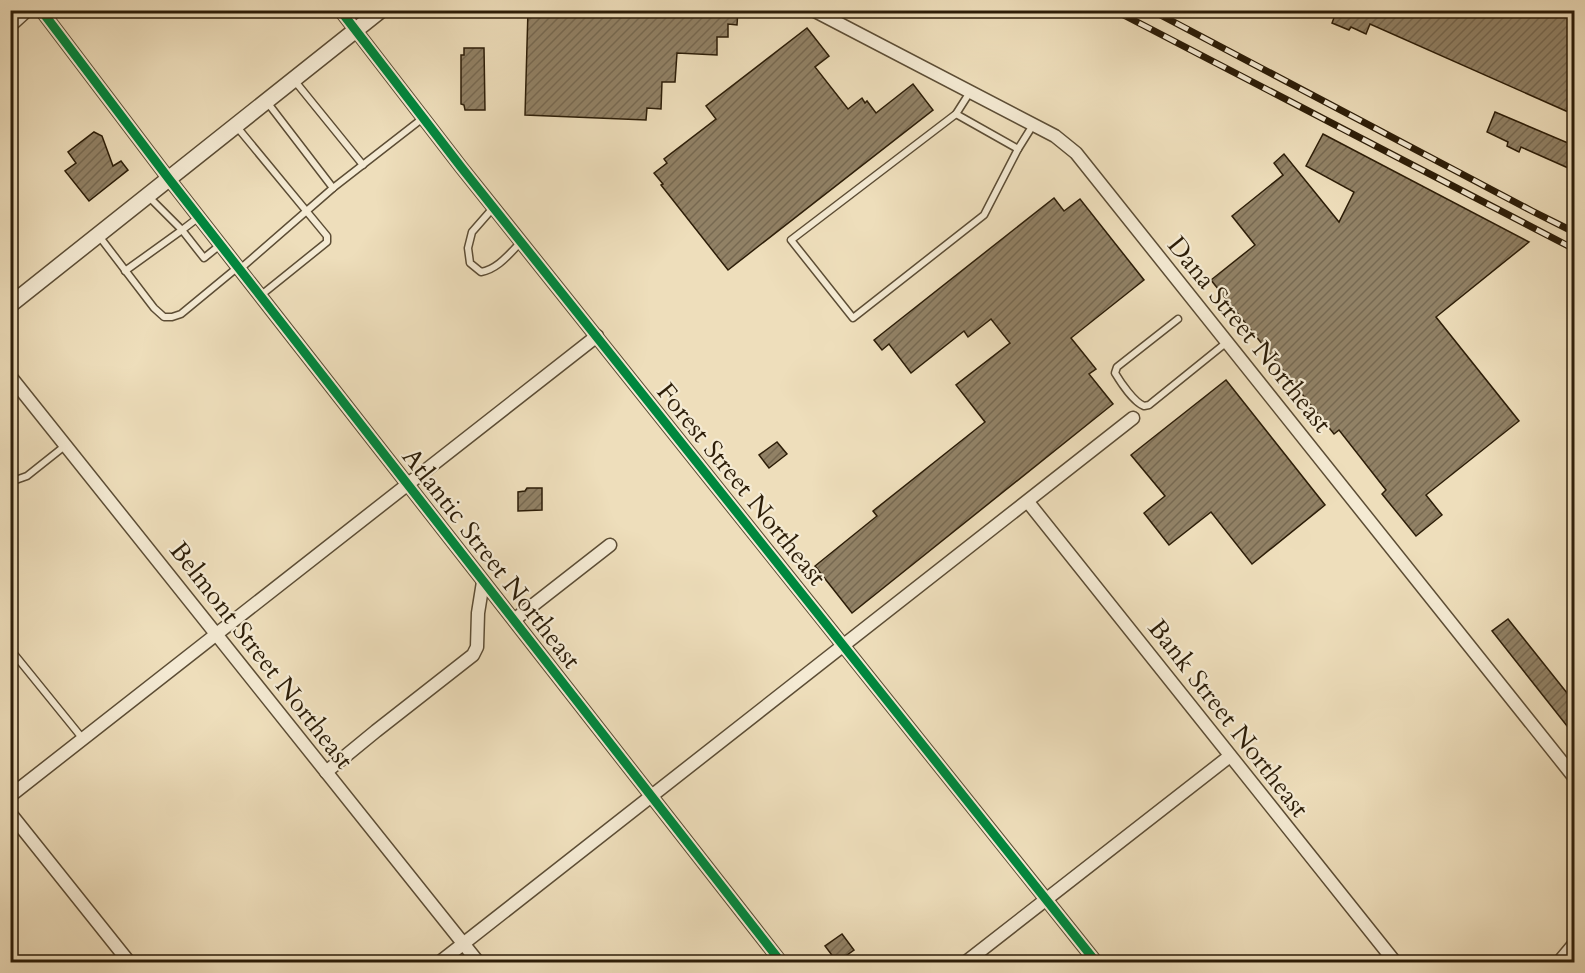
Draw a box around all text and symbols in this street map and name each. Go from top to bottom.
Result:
street label: Dana Street Northeast [1160,229,1340,440]
street label: Forest Street Northeast [649,375,834,593]
street label: Atlantic Street Northeast [394,441,589,676]
street label: Belmont Street Northeast [162,534,362,776]
street label: Bank Street Northeast [1140,612,1317,825]

